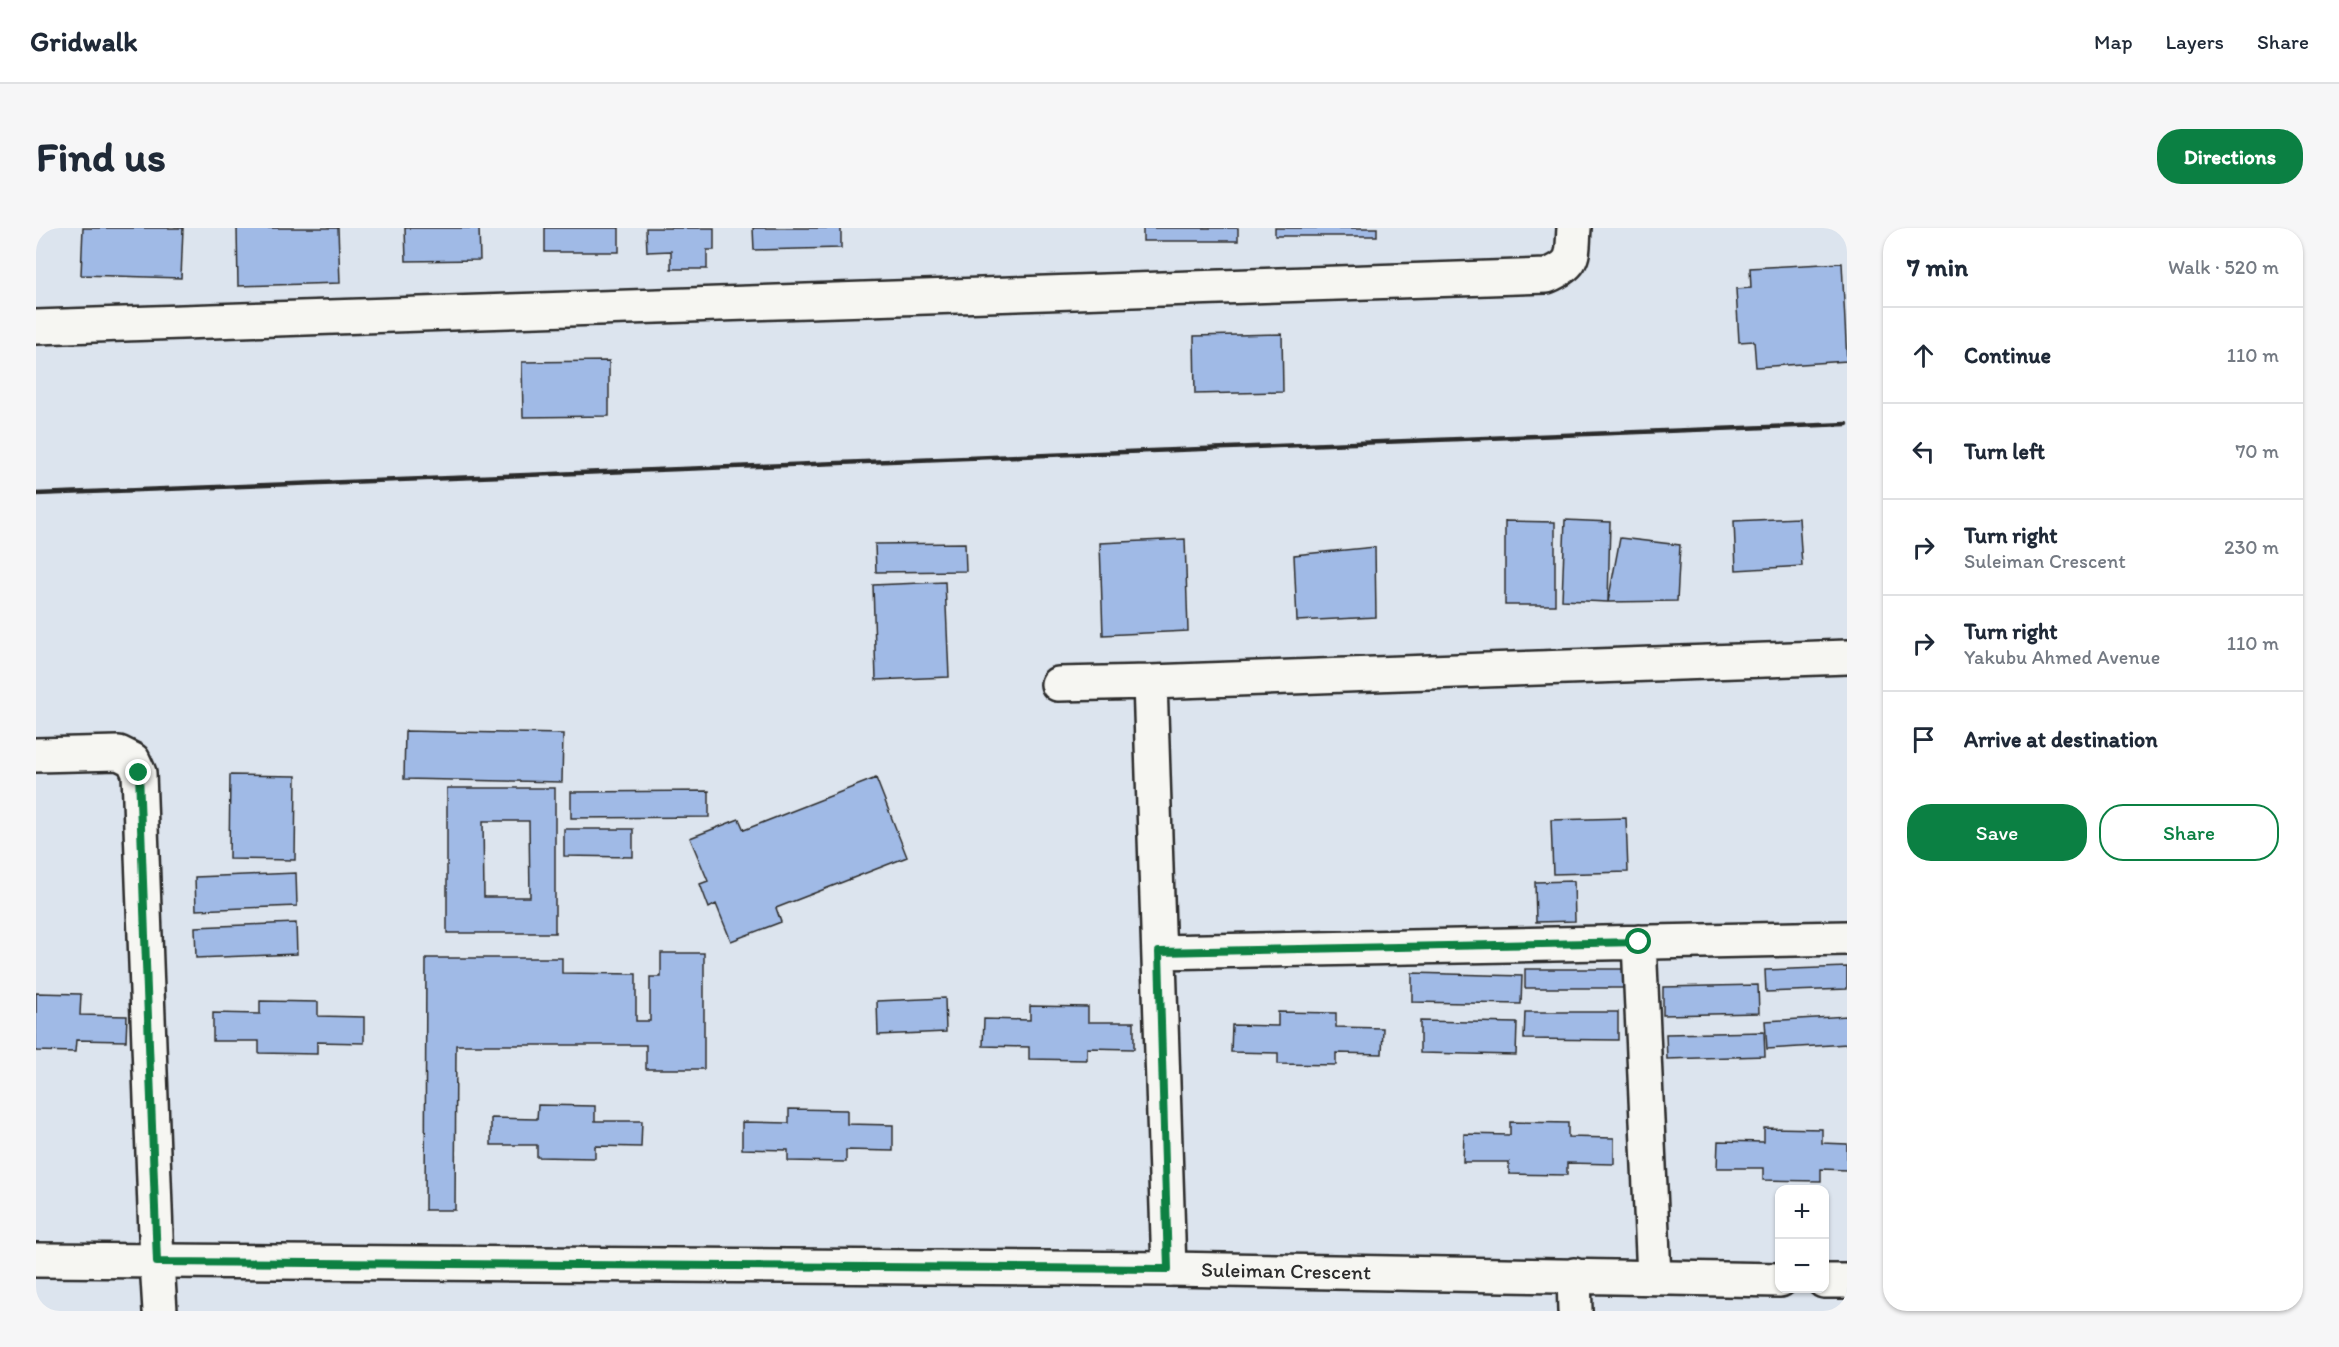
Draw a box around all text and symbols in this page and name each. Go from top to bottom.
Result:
text: Gridwalk [30,24,138,58]
text: Map [2094,29,2133,54]
text: Layers [2166,29,2224,54]
text: Share [2257,29,2309,54]
button: Directions [2157,129,2303,184]
text: Find us [36,131,166,182]
text: 7 min [1907,251,1968,283]
text: Walk · 520 m [2168,255,2279,279]
icon: ahead [1907,339,1940,372]
text: Continue [1964,342,2051,369]
text: 110 m [2227,343,2279,367]
icon: left [1907,435,1940,468]
text: Turn left [1964,438,2045,465]
text: 70 m [2235,439,2279,463]
text: Turn right [1964,522,2058,549]
icon: right [1907,531,1940,564]
text: 230 m [2224,535,2279,559]
text: Suleiman Crescent [1964,549,2126,573]
text: Turn right [1964,618,2058,645]
icon: right [1907,627,1940,660]
text: 110 m [2227,631,2279,655]
text: Yakubu Ahmed Avenue [1964,645,2160,669]
icon: arrive [1907,723,1940,756]
text: Arrive at destination [1964,726,2158,753]
route end [125,759,151,785]
button: Save [1907,804,2087,861]
button: Share [2099,804,2279,861]
route start [1625,928,1651,954]
map controls [1775,1185,1829,1293]
button: + [1775,1185,1829,1239]
button: − [1775,1239,1829,1293]
street label: Suleiman Crescent [1201,1257,1371,1284]

